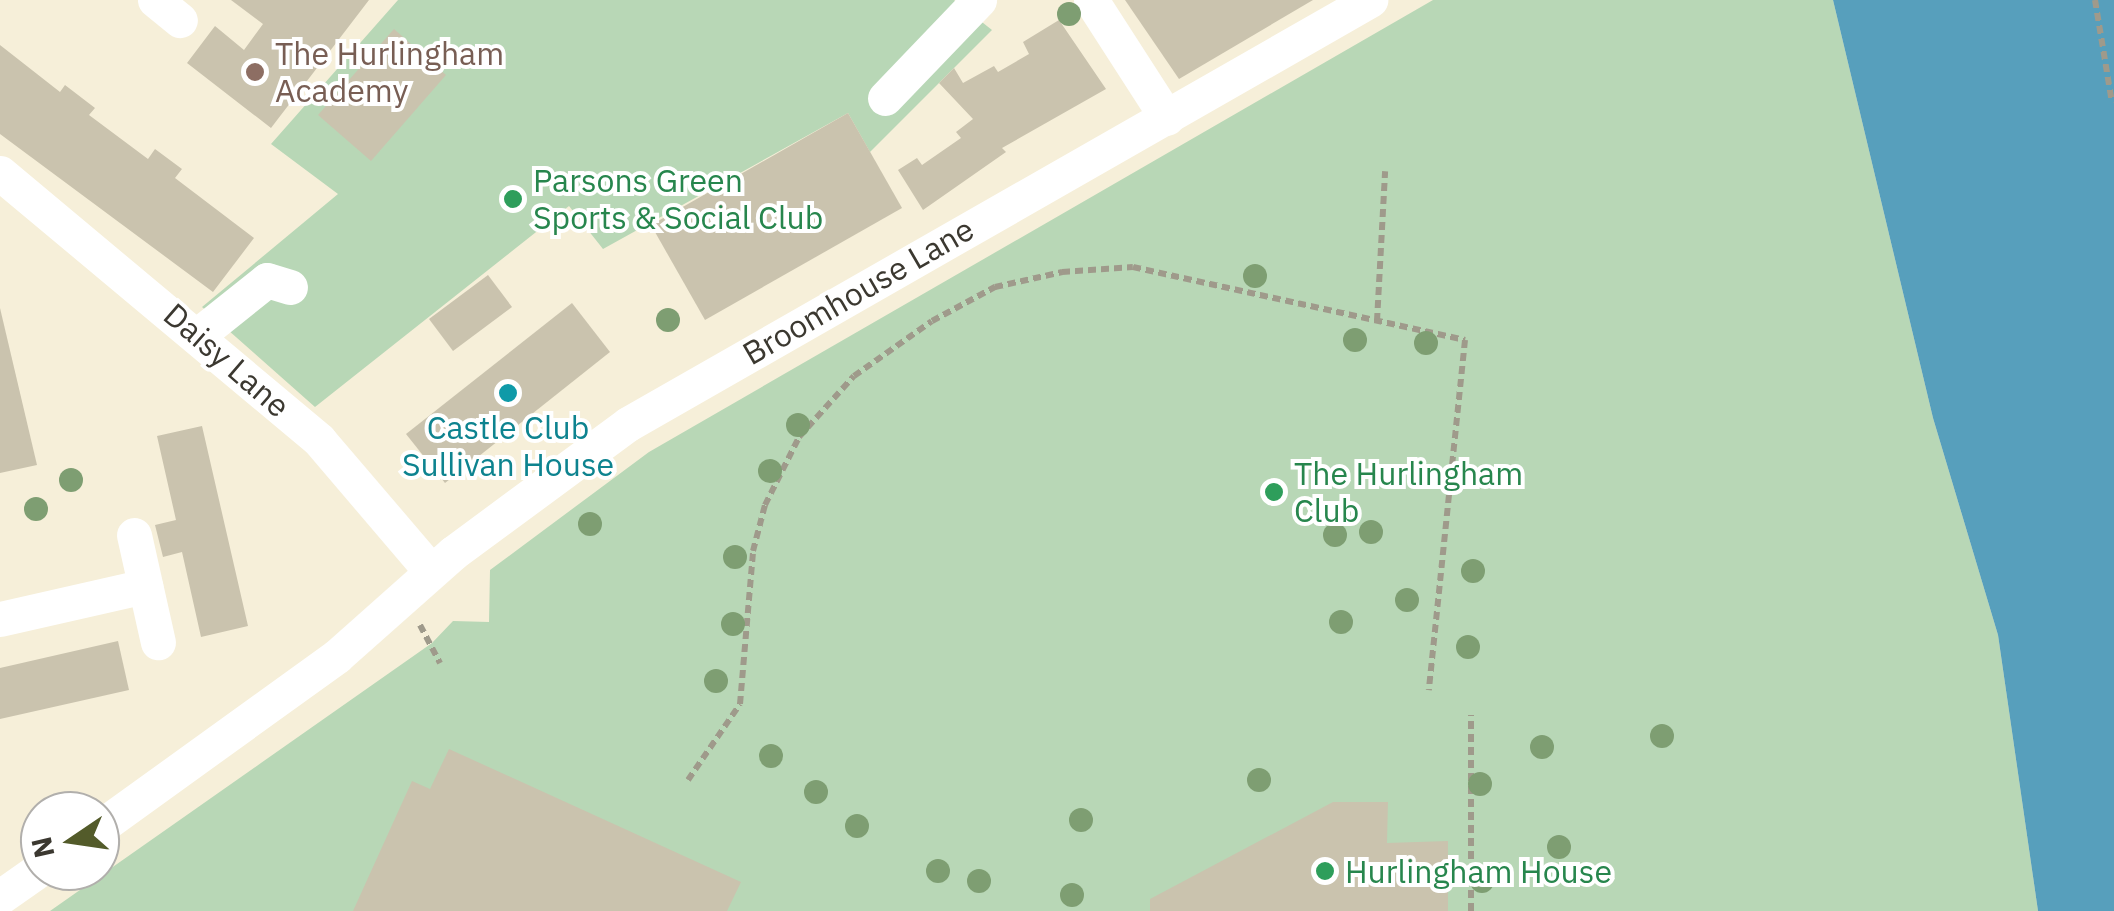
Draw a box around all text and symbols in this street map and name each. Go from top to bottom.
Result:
place label: The Hurlingham Academy [275,35,504,110]
marker: The Hurlingham Academy [244,61,266,83]
place label: Parsons Green Sports & Social Club [533,162,823,237]
marker: Parsons Green Sports & Social Club [502,188,524,210]
street label: Broomhouse Lane [736,209,980,373]
street label: Daisy Lane [156,295,298,425]
marker: Castle Club Sullivan House [497,382,519,404]
place label: Castle Club Sullivan House [402,409,614,484]
place label: The Hurlingham Club [1294,455,1523,530]
marker: The Hurlingham Club [1263,481,1285,503]
north arrow [20,791,120,891]
text: N [22,833,63,861]
place label: Hurlingham House [1345,852,1612,890]
marker: Hurlingham House [1314,860,1336,882]

